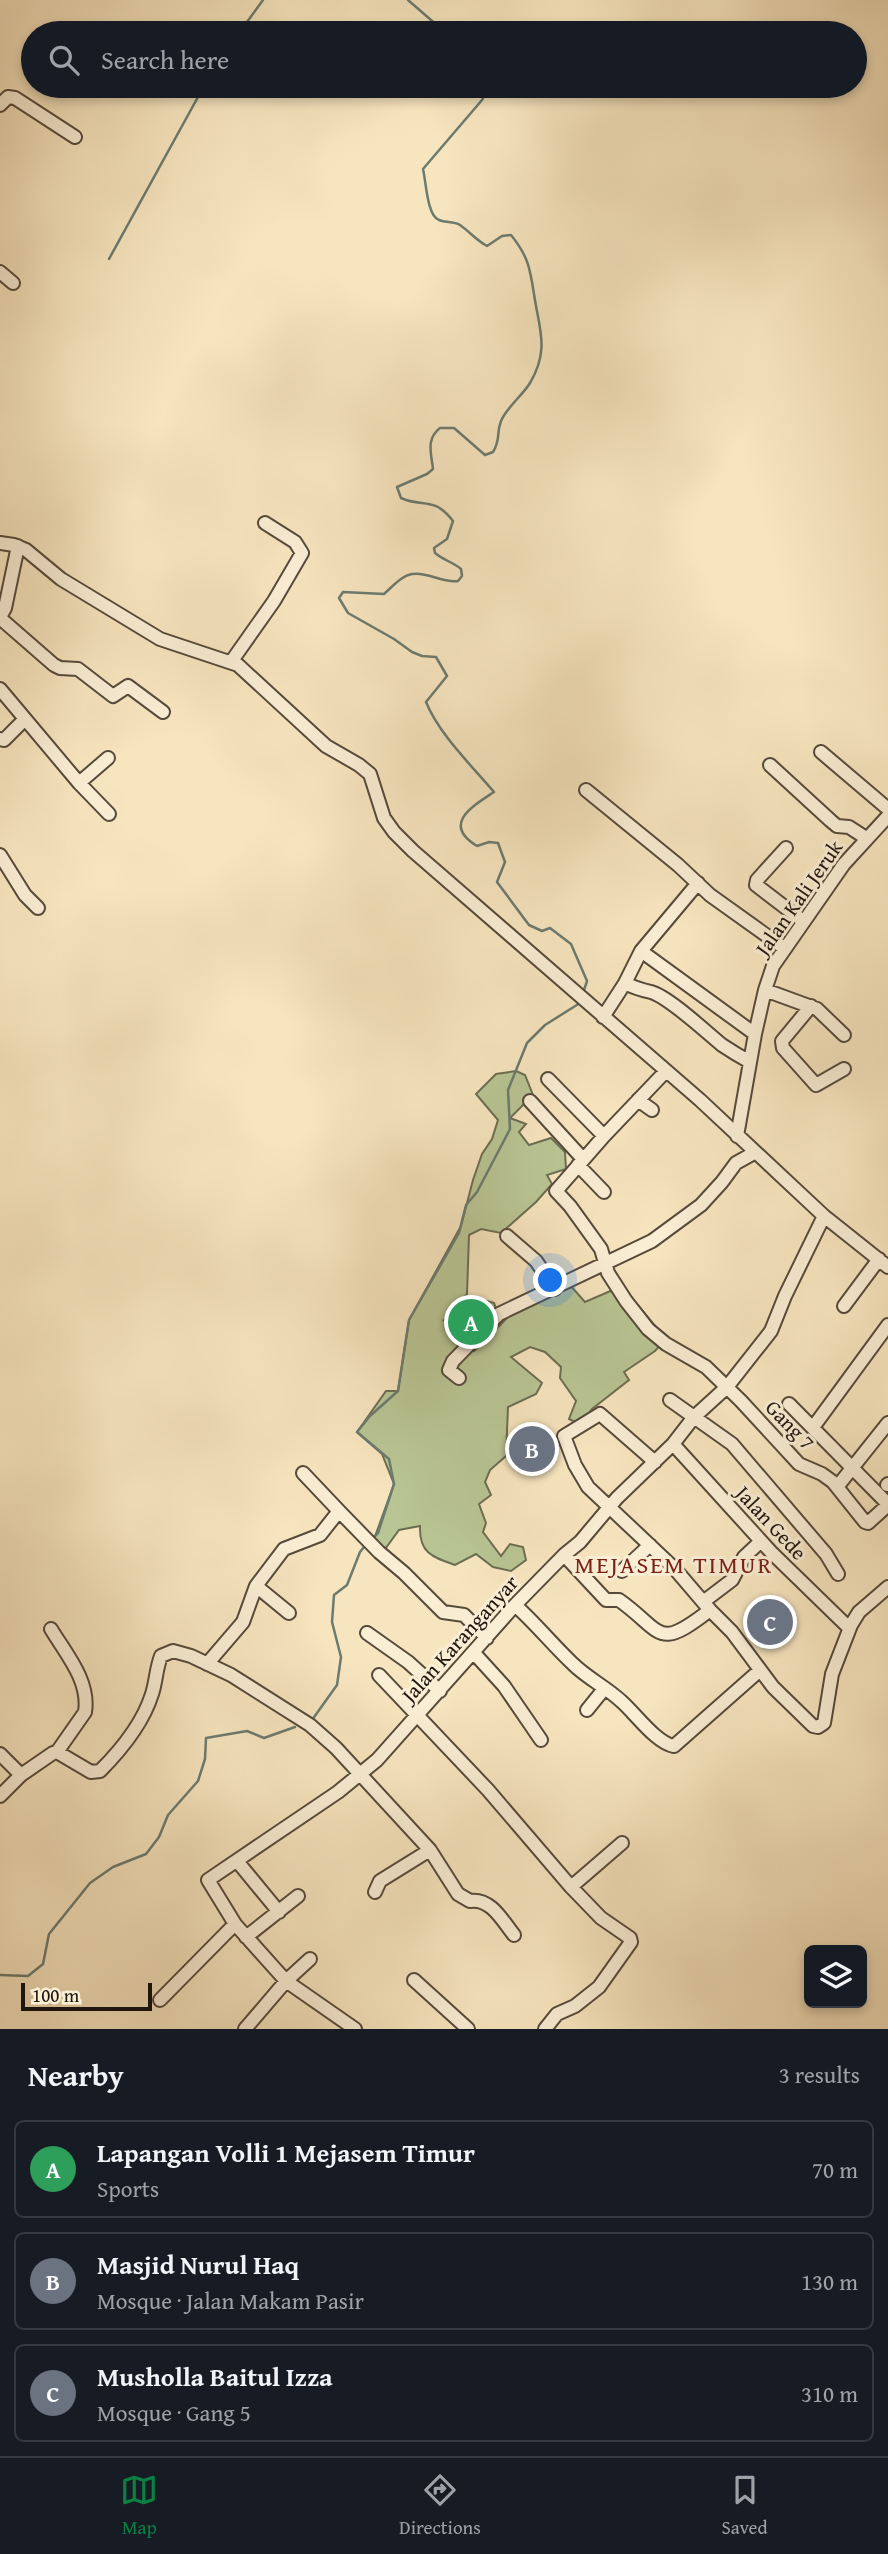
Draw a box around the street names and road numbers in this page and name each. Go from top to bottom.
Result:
street label: Jalan Kali Jeruk [746,833,850,964]
street label: Gang 7 [759,1393,822,1457]
street label: Jalan Gede [727,1476,814,1567]
street label: Jalan Karanganyar [392,1568,526,1712]

